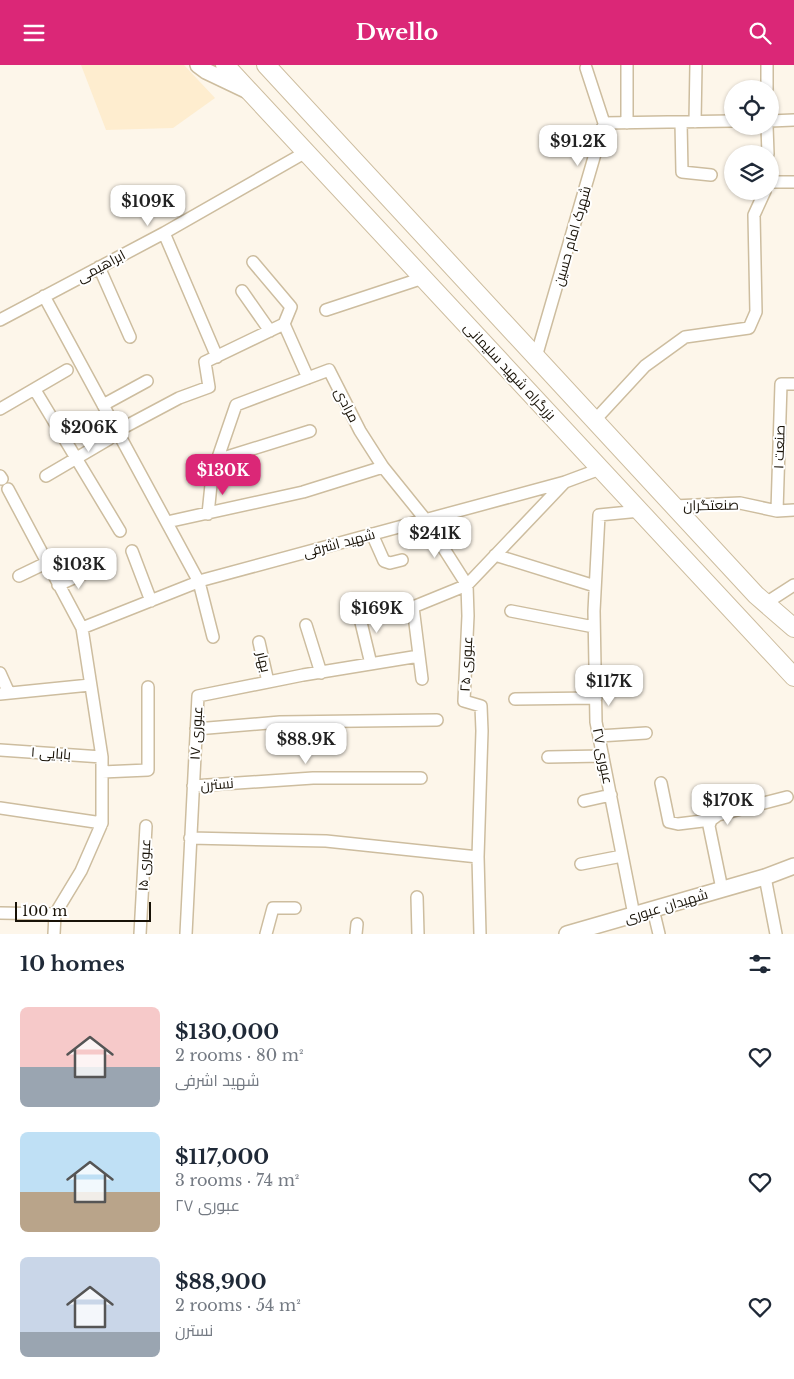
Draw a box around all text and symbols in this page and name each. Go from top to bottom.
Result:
icon: menu [20,19,48,47]
text: Dwello [356,19,438,46]
icon: search [746,19,774,47]
map controls [724,80,779,200]
button: locate [724,80,779,135]
pin: $91.2K [537,124,619,167]
text: $91.2K [550,131,606,151]
button: layers [724,145,779,200]
street label: شهرک امام حسین [549,184,596,288]
pin: $109K [113,185,183,227]
text: $109K [121,191,175,211]
street label: ابراهیمی [74,246,128,286]
street label: بزرگراه شهید سلیمانی [460,318,560,424]
street label: مرادی [331,385,363,425]
pin: $206K [54,411,124,453]
text: $206K [61,417,117,437]
street label: صنعت ۱ [769,425,789,469]
pin: $130K [188,453,258,496]
text: $130K [197,460,249,480]
street label: صنعتگران [683,496,739,514]
pin: $241K [400,517,470,559]
text: $241K [409,523,461,543]
street label: شهید اشرفی [301,525,377,561]
pin: $103K [44,547,114,590]
text: $103K [53,554,105,574]
pin: $169K [342,591,412,634]
text: $169K [351,598,403,618]
street label: عبوری ۲۵ [456,636,476,692]
street label: بهار [253,649,275,674]
pin: $117K [574,665,644,707]
text: $117K [586,671,632,691]
street label: عبوری ۱۷ [186,706,206,760]
pin: $88.9K [265,723,347,765]
street label: عبوری ۲۷ [589,726,617,786]
text: $88.9K [277,729,335,749]
street label: بابایی ۱ [30,743,72,763]
street label: نسترن [200,774,234,794]
pin: $170K [693,783,763,826]
text: $170K [703,790,753,810]
street label: عبوری ۱۵ [134,838,154,892]
street label: شهیدان عبوری [622,885,710,927]
scale bar [15,899,151,922]
text: 100 m [22,902,67,920]
icon: filters [746,950,774,978]
text: 10 homes [20,951,125,977]
text: $130,000 [175,1019,279,1045]
icon: home [60,1027,120,1087]
icon: heart [746,1043,774,1071]
text: 2 rooms · 80 m² [175,1045,303,1065]
text: شهید اشرفی [175,1070,259,1090]
text: $117,000 [175,1144,269,1170]
icon: home [60,1152,120,1212]
icon: heart [746,1168,774,1196]
text: 3 rooms · 74 m² [175,1170,299,1190]
text: عبوری ۲۷ [175,1195,240,1215]
text: $88,900 [175,1269,267,1295]
icon: home [60,1277,120,1337]
icon: heart [746,1293,774,1321]
text: 2 rooms · 54 m² [175,1295,301,1315]
text: نسترن [175,1320,213,1340]

